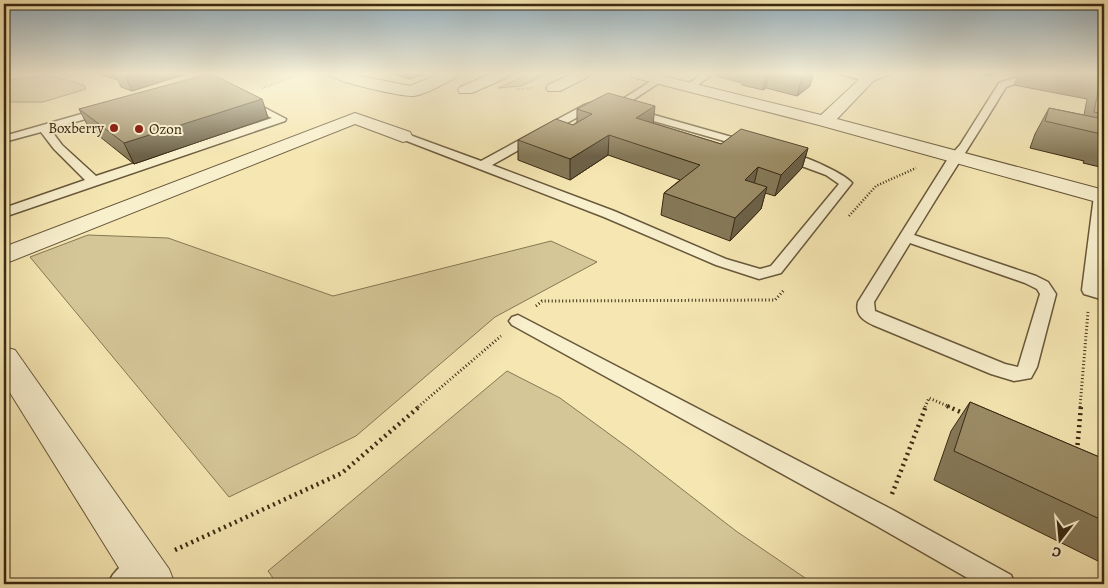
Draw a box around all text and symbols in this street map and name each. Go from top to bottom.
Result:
place label: Boxberry [48,118,104,138]
place label: Ozon [149,119,182,139]
marker: Boxberry [108,122,120,134]
marker: Ozon [133,123,145,135]
north arrow [1036,516,1086,566]
text: С [1049,542,1063,562]

